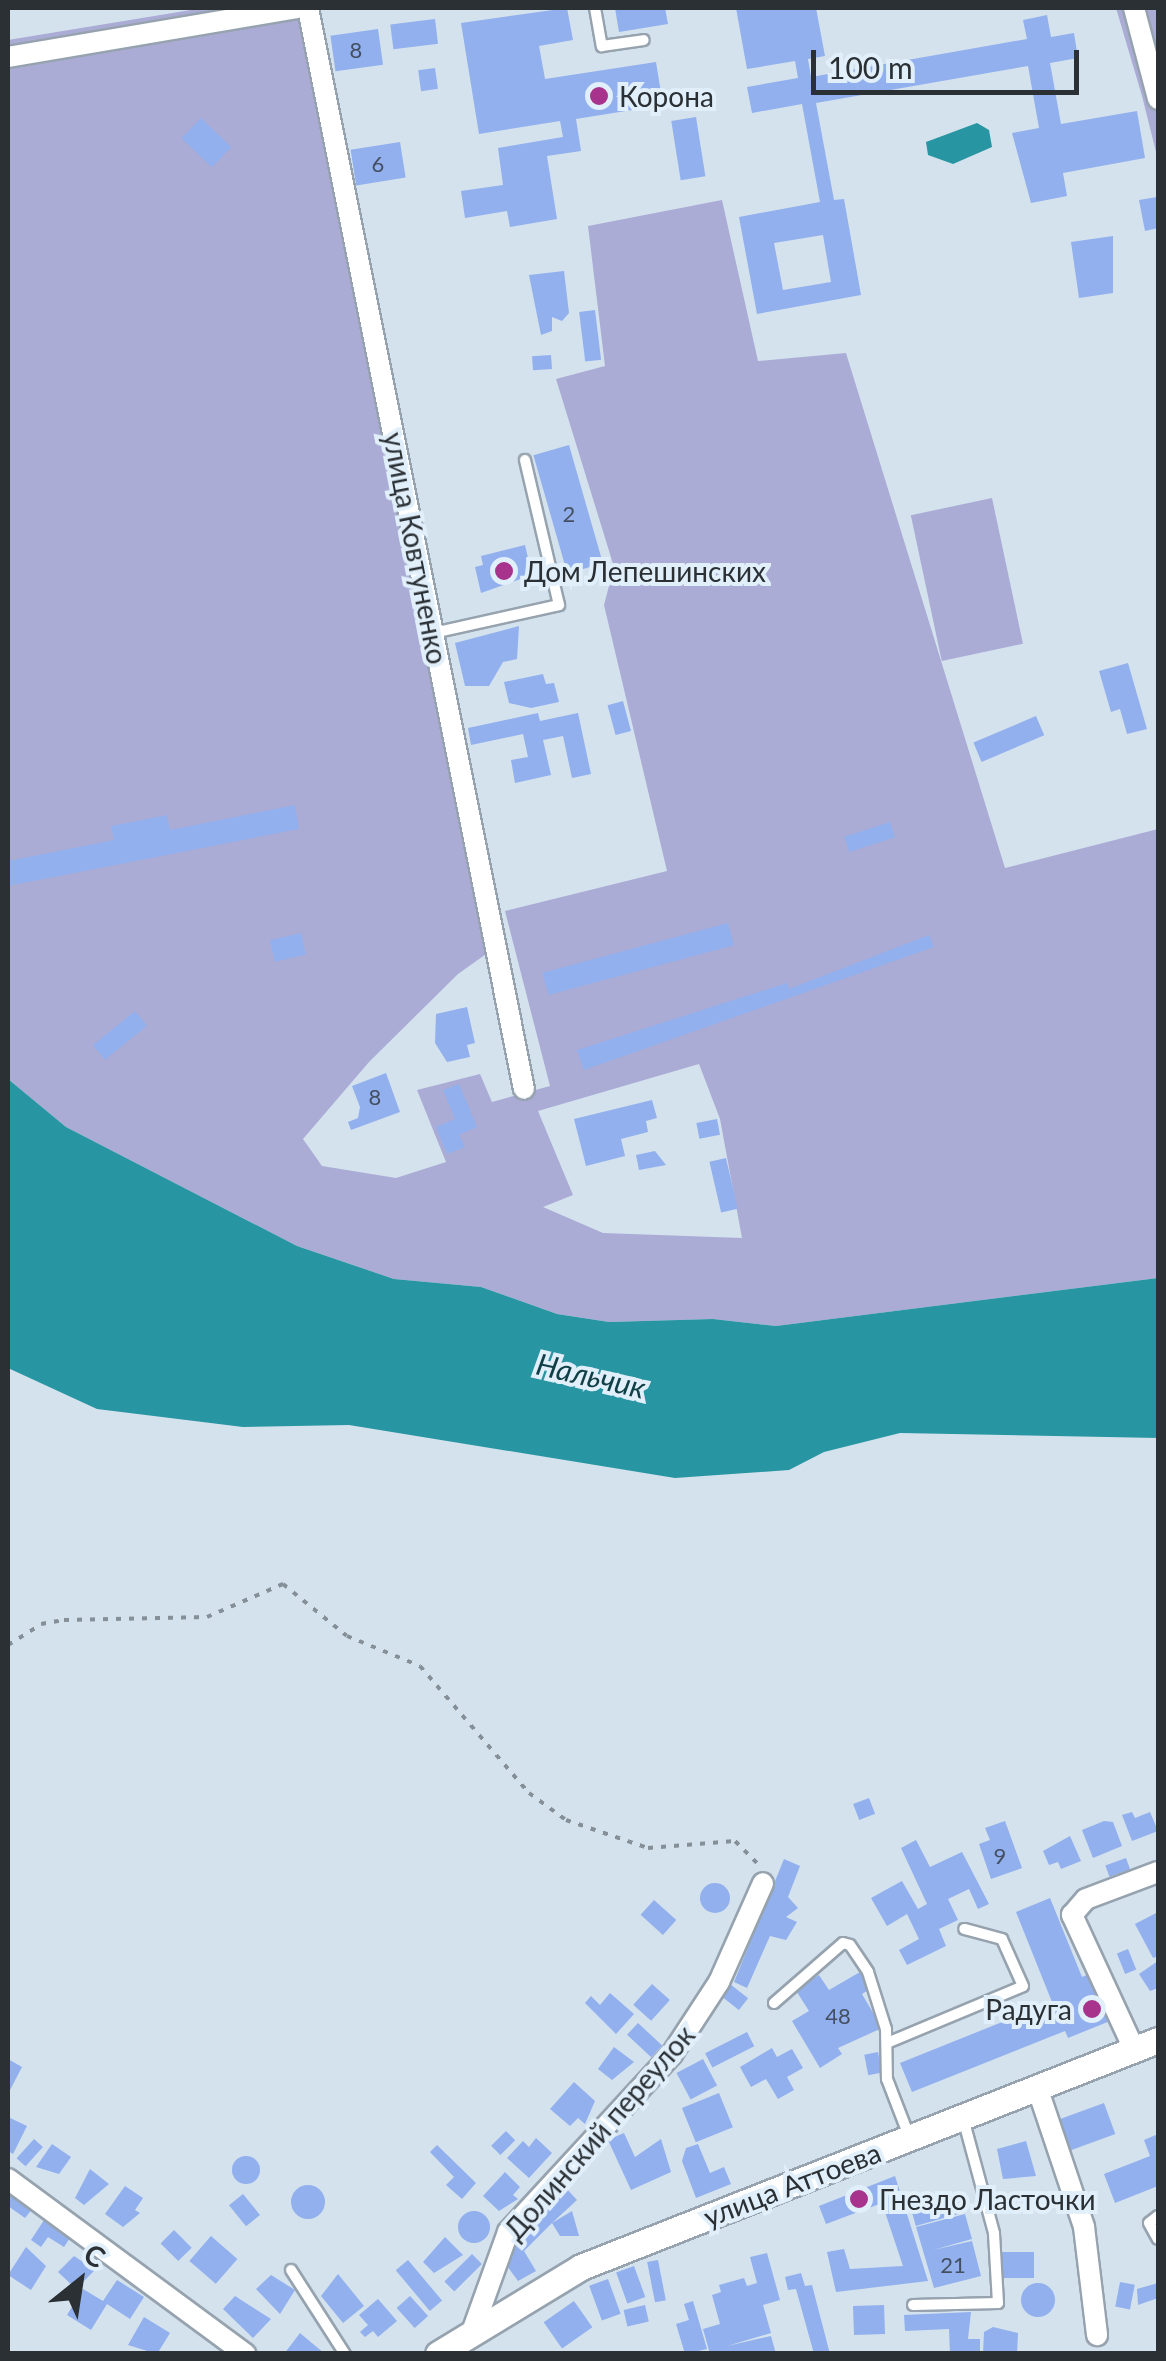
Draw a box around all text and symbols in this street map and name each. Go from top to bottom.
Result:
scale bar [816,30,1084,92]
house number: 8 [350,37,362,63]
text: 100 m [828,49,913,85]
place label: Корона [619,79,714,113]
marker: Корона [588,85,610,107]
house number: 6 [372,151,384,177]
street label: улица Ковтуненко [377,429,455,667]
house number: 2 [563,501,575,527]
place label: Дом Лепешинских [524,554,766,588]
marker: Дом Лепешинских [493,560,515,582]
house number: 8 [369,1084,381,1110]
water label: Нальчик [533,1345,649,1405]
house number: 9 [994,1843,1006,1869]
place label: Радуга [985,1992,1072,2026]
marker: Радуга [1081,1998,1103,2020]
house number: 48 [825,2003,851,2029]
street label: Долинский переулок [497,2018,701,2246]
street label: улица Аттоева [699,2135,885,2233]
place label: Гнездо Ласточки [879,2182,1096,2216]
marker: Гнездо Ласточки [848,2188,870,2210]
north arrow [30,2231,130,2331]
text: С [78,2236,112,2274]
house number: 21 [940,2252,966,2278]

